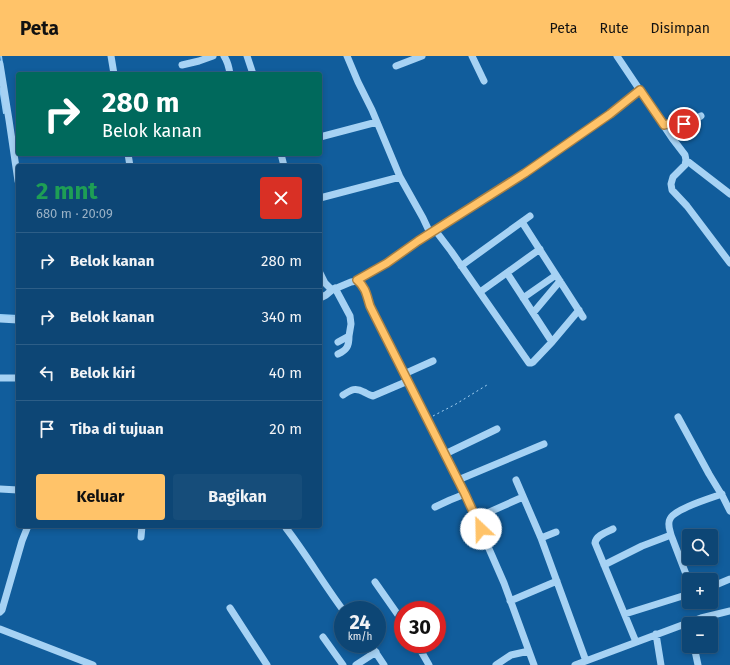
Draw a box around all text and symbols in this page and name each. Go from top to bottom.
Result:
text: Peta [20,17,59,40]
text: Peta [550,20,577,37]
text: Rute [599,20,629,37]
text: Disimpan [651,20,710,37]
text: 280 m [102,86,179,119]
icon: right [36,88,88,140]
pin [667,107,701,141]
icon: arrive [673,113,695,135]
text: Belok kanan [102,120,202,142]
text: 2 mnt [36,177,98,205]
button: close [260,177,302,219]
text: 680 m · 20:09 [36,206,113,221]
icon: right [36,250,58,272]
text: Belok kanan [70,252,154,270]
text: 280 m [261,252,302,270]
icon: right [36,306,58,328]
text: Belok kanan [70,308,154,326]
text: 340 m [261,308,302,326]
icon: left [36,362,58,384]
text: Belok kiri [70,364,135,382]
text: 40 m [269,364,302,382]
icon: arrive [36,418,58,440]
text: Tiba di tujuan [70,420,164,438]
text: 20 m [269,420,302,438]
button: Keluar [36,474,165,520]
button: Bagikan [173,474,302,520]
position arrow [460,508,502,550]
map controls [682,529,718,653]
button: search [682,529,718,565]
button: + [682,573,718,609]
speed limit sign: 30 [394,601,446,653]
text: 24 [349,610,371,634]
button: − [682,617,718,653]
text: km/h [348,631,372,643]

